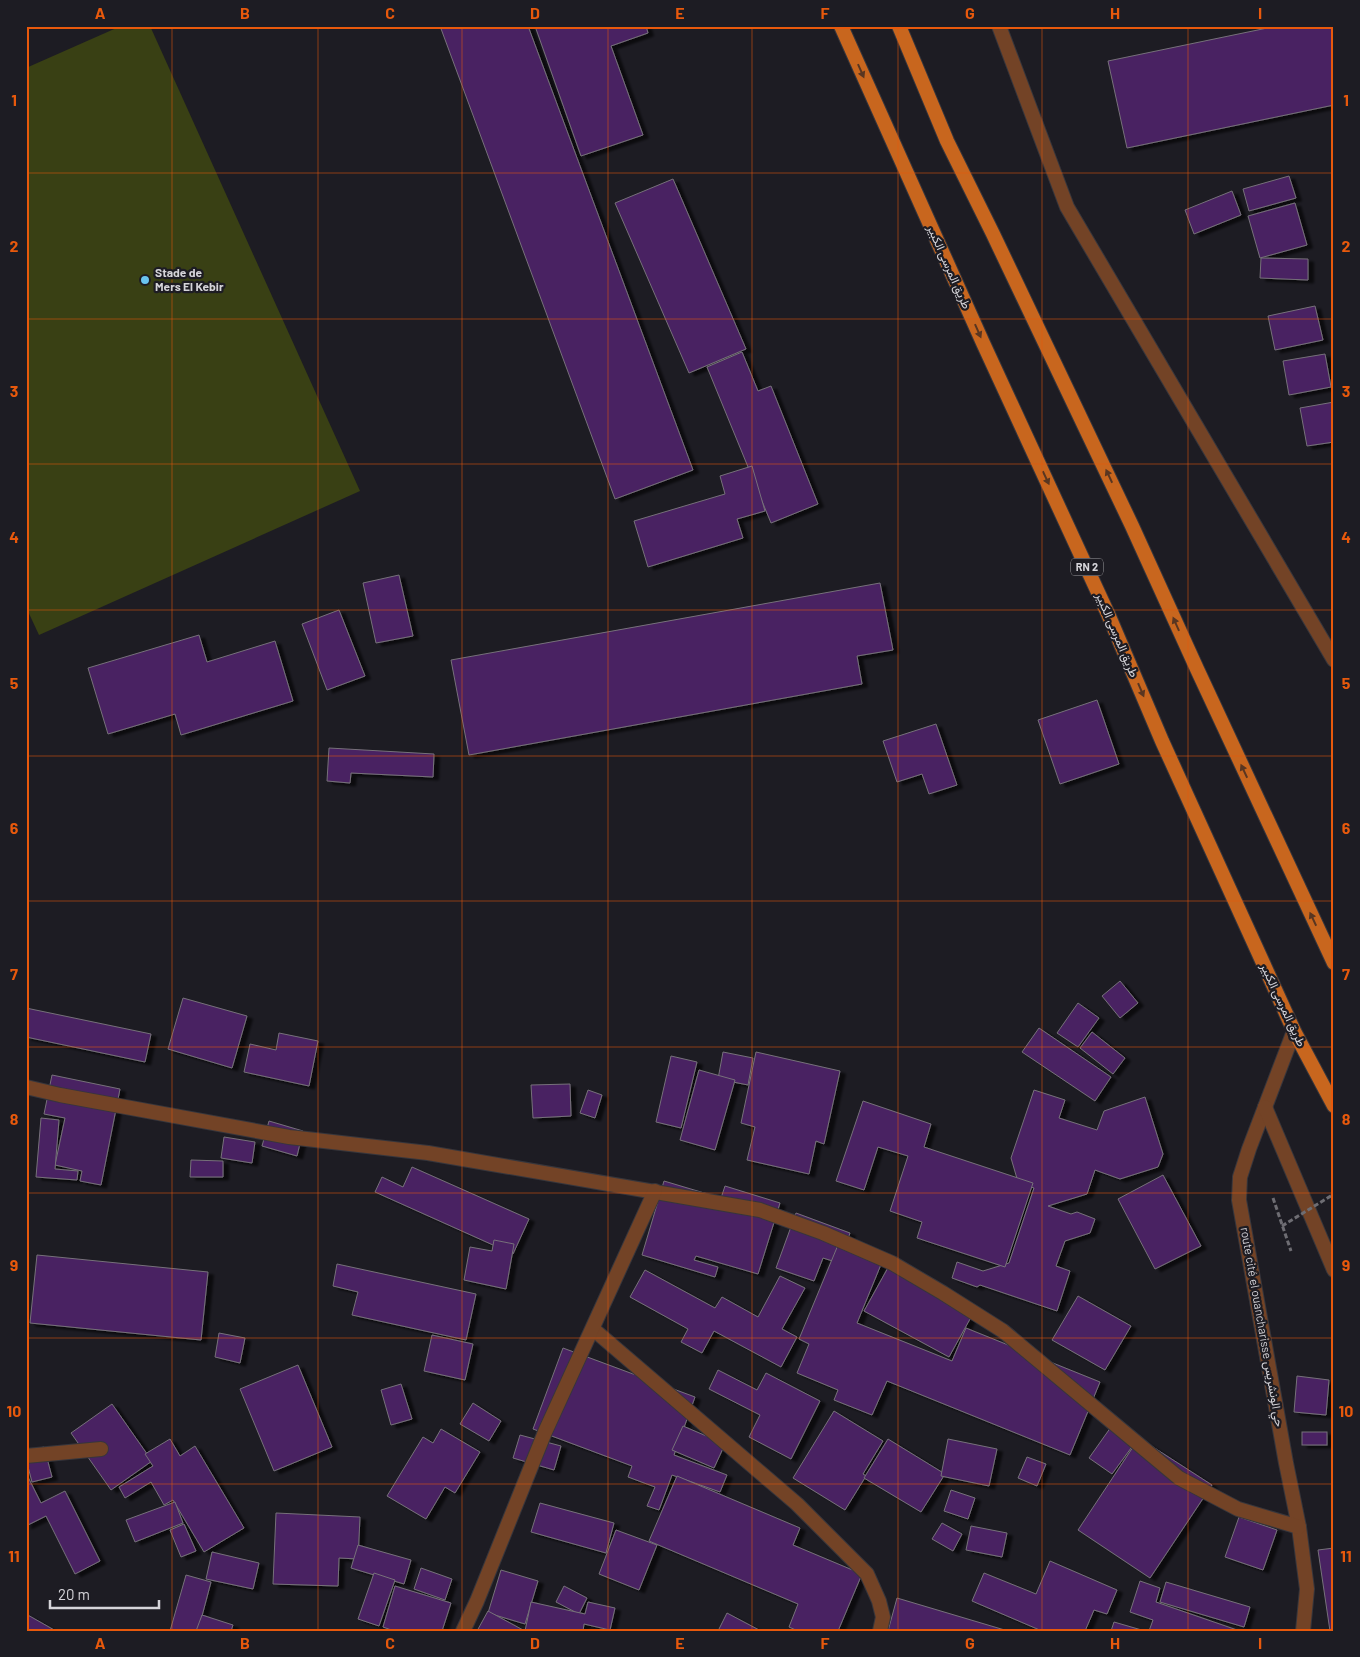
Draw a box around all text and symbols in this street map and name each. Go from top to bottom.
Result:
text: A [95,3,106,22]
text: B [240,3,250,22]
text: C [385,3,395,22]
text: D [530,3,540,22]
text: E [675,3,685,22]
text: F [821,3,830,22]
text: G [965,3,975,22]
text: H [1110,3,1120,22]
text: I [1258,3,1262,22]
one-way arrow [857,64,865,78]
text: 1 [11,90,17,109]
text: 1 [1343,90,1349,109]
street label: طريق المرسى الكبير [923,222,975,312]
text: 2 [10,236,19,255]
text: 2 [1342,236,1351,255]
place label: Stade de Mers El Kebir [155,265,224,293]
marker: Stade de Mers El Kebir [139,274,151,286]
one-way arrow [974,324,982,338]
text: 3 [10,381,18,400]
text: 3 [1342,381,1350,400]
one-way arrow [1104,469,1112,483]
one-way arrow [1042,471,1050,485]
text: 4 [9,527,19,546]
text: 4 [1341,527,1351,546]
road number: RN 2 [1071,558,1103,576]
street label: طريق المرسى الكبير [1092,589,1142,680]
one-way arrow [1172,617,1180,631]
text: 5 [10,673,19,692]
text: 5 [1342,673,1351,692]
one-way arrow [1137,683,1145,698]
one-way arrow [1240,764,1248,778]
text: 6 [10,818,19,837]
text: 6 [1342,818,1351,837]
one-way arrow [1309,912,1317,926]
street label: طريق المرسى الكبير [1256,960,1309,1049]
text: 7 [10,964,18,983]
text: 7 [1342,964,1350,983]
text: 8 [10,1109,19,1128]
text: 8 [1342,1109,1351,1128]
street label: route cité el ouancharisse حي الونشريس [1235,1226,1287,1429]
text: 9 [10,1255,18,1274]
text: 9 [1342,1255,1350,1274]
text: 10 [7,1401,21,1420]
text: 10 [1339,1401,1353,1420]
text: 11 [8,1546,20,1565]
text: 11 [1340,1546,1352,1565]
scale bar [50,1577,159,1609]
text: 20 m [58,1585,90,1603]
text: A [95,1633,106,1652]
text: B [240,1633,250,1652]
text: C [385,1633,395,1652]
text: D [530,1633,540,1652]
text: E [675,1633,685,1652]
text: F [821,1633,830,1652]
text: G [965,1633,975,1652]
text: H [1110,1633,1120,1652]
text: I [1258,1633,1262,1652]

